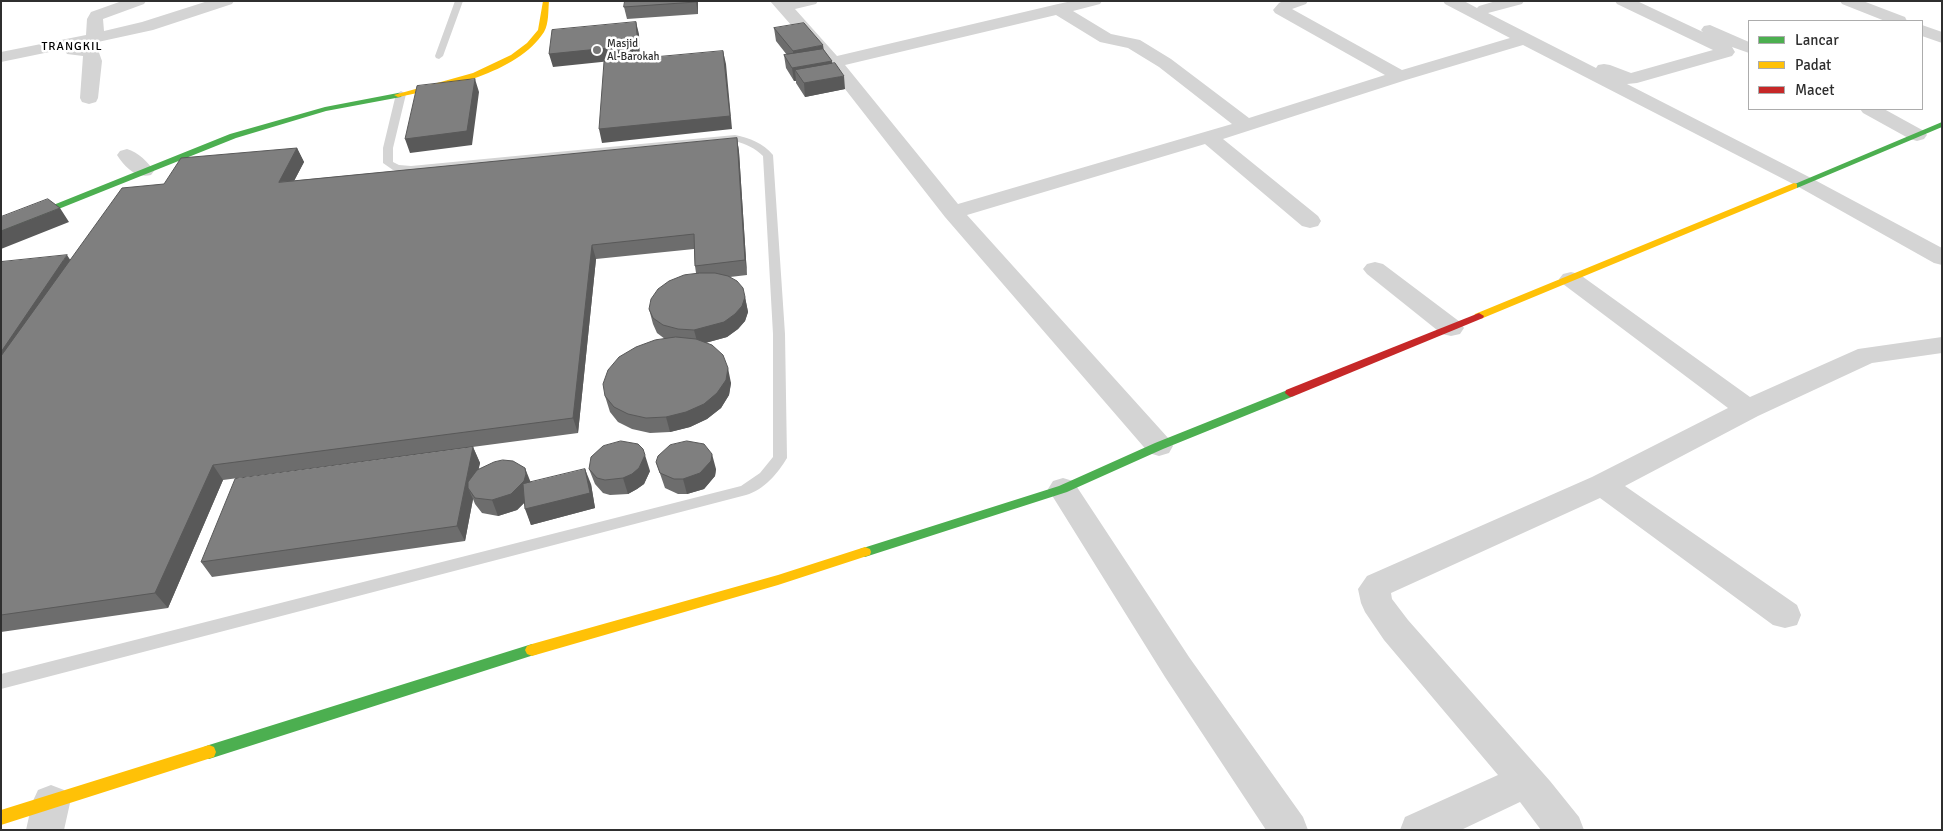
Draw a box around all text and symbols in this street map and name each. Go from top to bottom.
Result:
legend [1748,20,1923,110]
text: Lancar [1795,31,1839,49]
place label: Masjid Al-Barokah [607,37,659,63]
district label: TRANGKIL [40,40,104,54]
marker: Masjid Al-Barokah [591,44,603,56]
text: Padat [1795,56,1831,74]
text: Macet [1795,81,1834,99]

